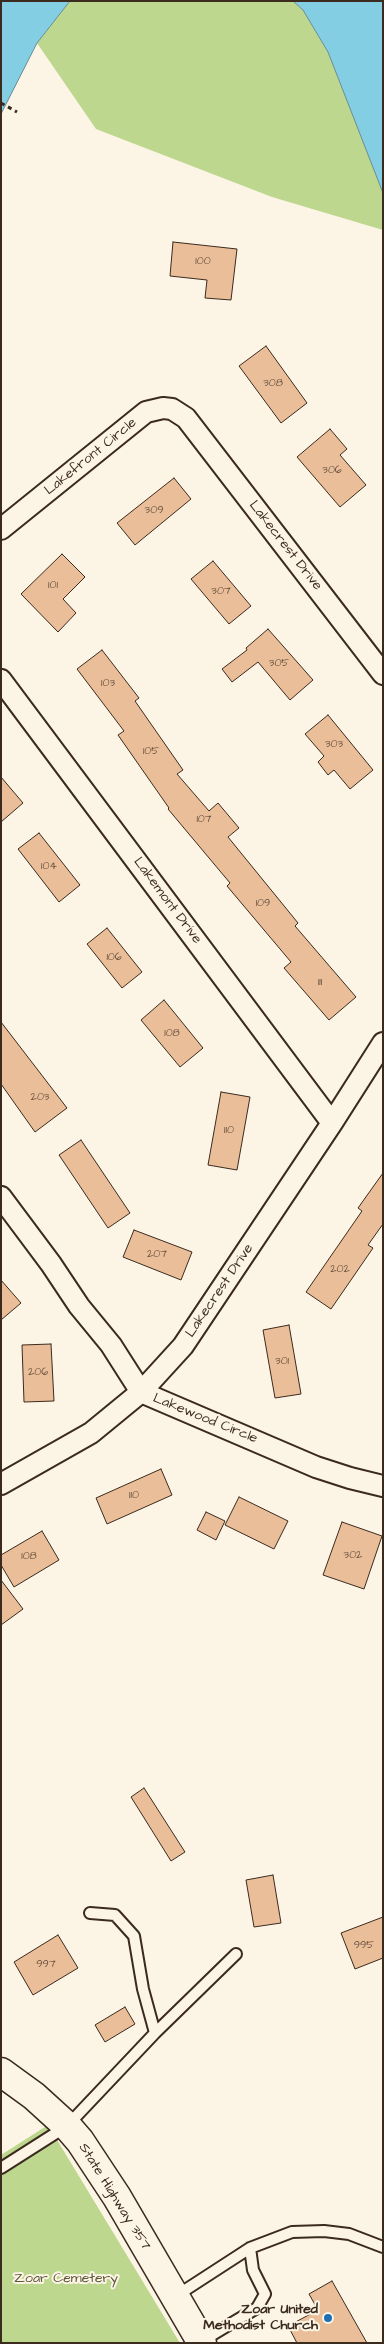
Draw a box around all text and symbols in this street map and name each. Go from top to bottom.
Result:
house number: 100 [195,255,211,269]
house number: 308 [263,377,283,391]
street label: Lakefront Circle [42,415,140,499]
house number: 306 [322,464,342,478]
street label: Lakecrest Drive [245,498,325,594]
house number: 309 [145,504,163,518]
house number: 101 [48,579,58,593]
house number: 307 [211,585,231,599]
house number: 305 [269,657,289,671]
house number: 103 [101,677,115,691]
house number: 303 [325,738,343,752]
house number: 105 [143,745,159,759]
house number: 107 [196,813,212,827]
street label: Lakemont Drive [129,855,205,947]
house number: 104 [41,860,57,874]
house number: 109 [256,897,270,911]
house number: 106 [106,951,122,965]
house number: 111 [318,976,322,990]
house number: 108 [164,1027,180,1041]
house number: 203 [31,1091,49,1105]
house number: 110 [224,1124,234,1138]
street label: Lakecrest Drive [183,1241,257,1341]
house number: 207 [147,1248,167,1262]
house number: 202 [330,1263,350,1277]
house number: 301 [275,1355,289,1369]
house number: 206 [28,1366,48,1380]
street label: Lakewood Circle [150,1390,260,1448]
house number: 110 [129,1489,139,1503]
house number: 302 [344,1549,362,1563]
house number: 108 [21,1550,37,1564]
house number: 995 [354,1939,374,1953]
house number: 997 [36,1958,56,1972]
street label: State Highway 357 [74,2141,154,2253]
park label: Zoar Cemetery [14,2271,118,2287]
place label: Zoar United Methodist Church [203,2302,318,2334]
marker: Zoar United Methodist Church [322,2312,334,2324]

